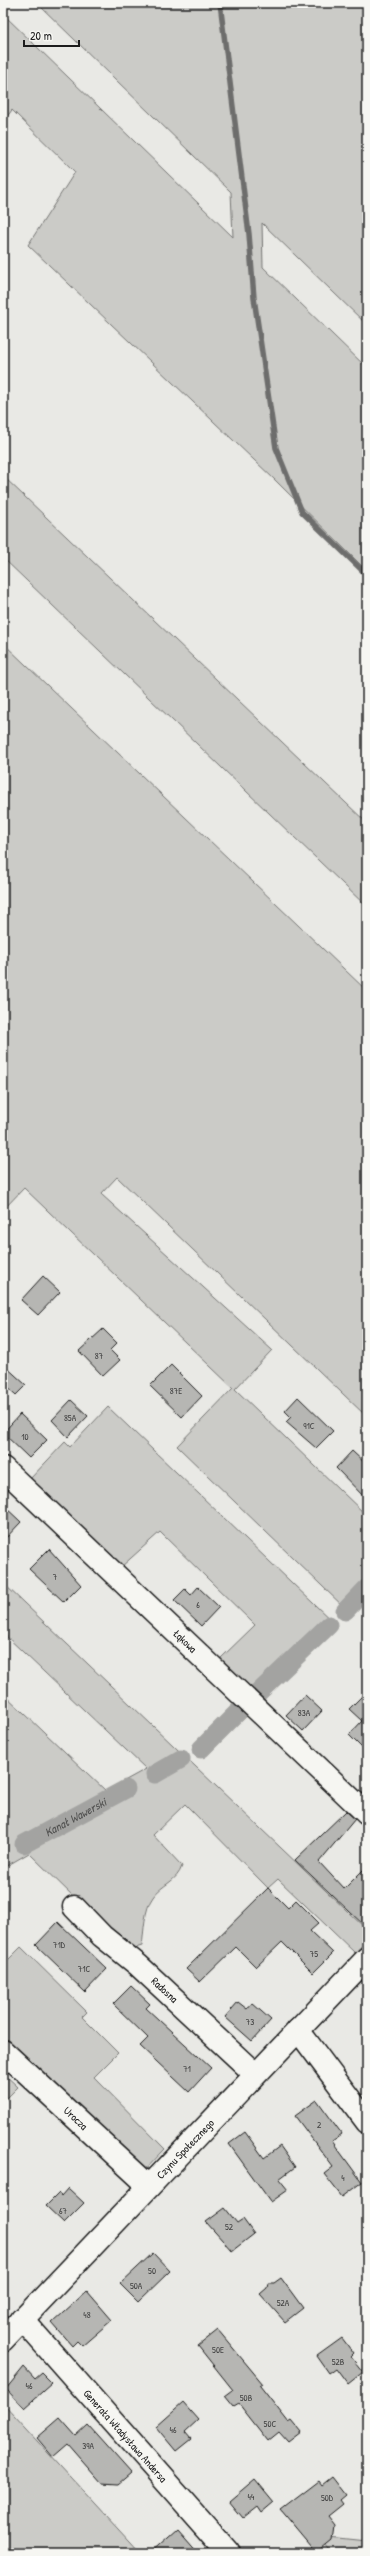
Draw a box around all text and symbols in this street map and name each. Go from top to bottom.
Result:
scale bar [24,22,79,48]
text: 20 m [30,27,52,44]
house number: 87 [95,1350,104,1362]
house number: 87E [170,1385,182,1397]
house number: 85A [64,1412,77,1424]
house number: 91C [303,1420,315,1432]
house number: 10 [21,1431,29,1443]
house number: 7 [53,1571,58,1583]
house number: 6 [196,1599,200,1611]
street label: Łąkowa [170,1626,200,1656]
house number: 83A [298,1707,311,1719]
water label: Kanał Wawerski [41,1792,110,1840]
house number: 71D [53,1939,66,1951]
house number: 75 [310,1948,318,1960]
house number: 71C [78,1963,90,1975]
street label: Radosna [148,1974,182,2006]
house number: 73 [246,2016,254,2028]
house number: 71 [183,2063,191,2075]
street label: Urocza [61,2104,91,2133]
street label: Czynu Społecznego [153,2115,217,2182]
house number: 2 [317,2119,322,2131]
house number: 4 [341,2172,345,2184]
house number: 67 [59,2205,68,2217]
house number: 52 [225,2221,234,2233]
house number: 50 [148,2265,156,2277]
house number: 50A [130,2280,143,2292]
house number: 52A [277,2297,290,2309]
house number: 48 [83,2309,91,2321]
house number: 50E [212,2344,224,2356]
house number: 52B [332,2356,345,2368]
house number: 46 [26,2380,33,2392]
street label: Generała Władysława Andersa [81,2386,171,2486]
house number: 50B [240,2392,253,2404]
house number: 50C [264,2418,276,2430]
house number: 46 [170,2424,177,2436]
house number: 39A [82,2440,94,2452]
house number: 44 [248,2491,255,2503]
house number: 50D [321,2492,334,2504]

